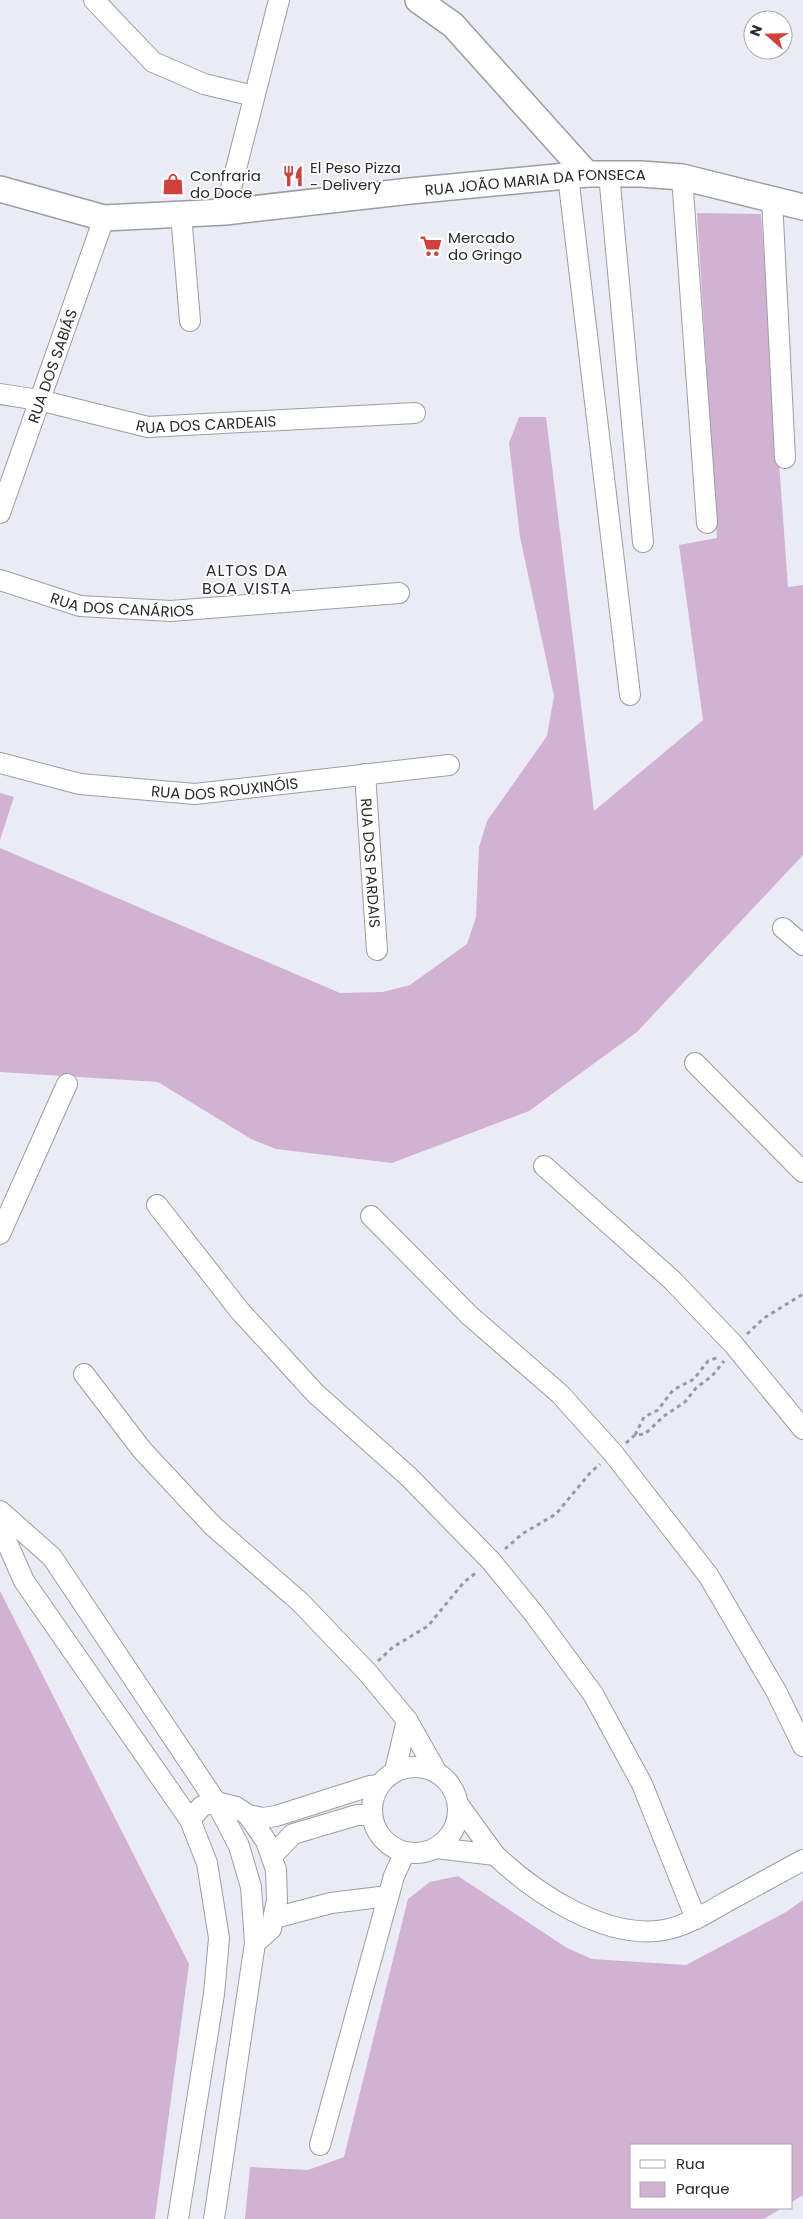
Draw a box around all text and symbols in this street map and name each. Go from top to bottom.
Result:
north arrow [743,10,793,60]
text: N [745,22,767,39]
place label: El Peso Pizza - Delivery [310,157,401,195]
restaurant icon: El Peso Pizza - Delivery [280,163,306,189]
street label: RUA JOÃO MARIA DA FONSECA [424,164,646,200]
place label: Confraria do Doce [190,165,261,203]
shop icon: Confraria do Doce [160,171,186,197]
place label: Mercado do Gringo [448,227,522,265]
supermarket icon: Mercado do Gringo [418,233,444,259]
street label: RUA DOS SABIÁS [22,306,82,426]
street label: RUA DOS CARDEAIS [134,410,277,438]
district label: ALTOS DA BOA VISTA [202,559,292,600]
street label: RUA DOS CANÁRIOS [48,587,195,622]
street label: RUA DOS ROUXINÓIS [150,772,299,804]
street label: RUA DOS PARDAIS [356,797,386,928]
legend [630,2144,793,2209]
text: Rua [676,2153,705,2174]
text: Parque [676,2178,729,2199]

